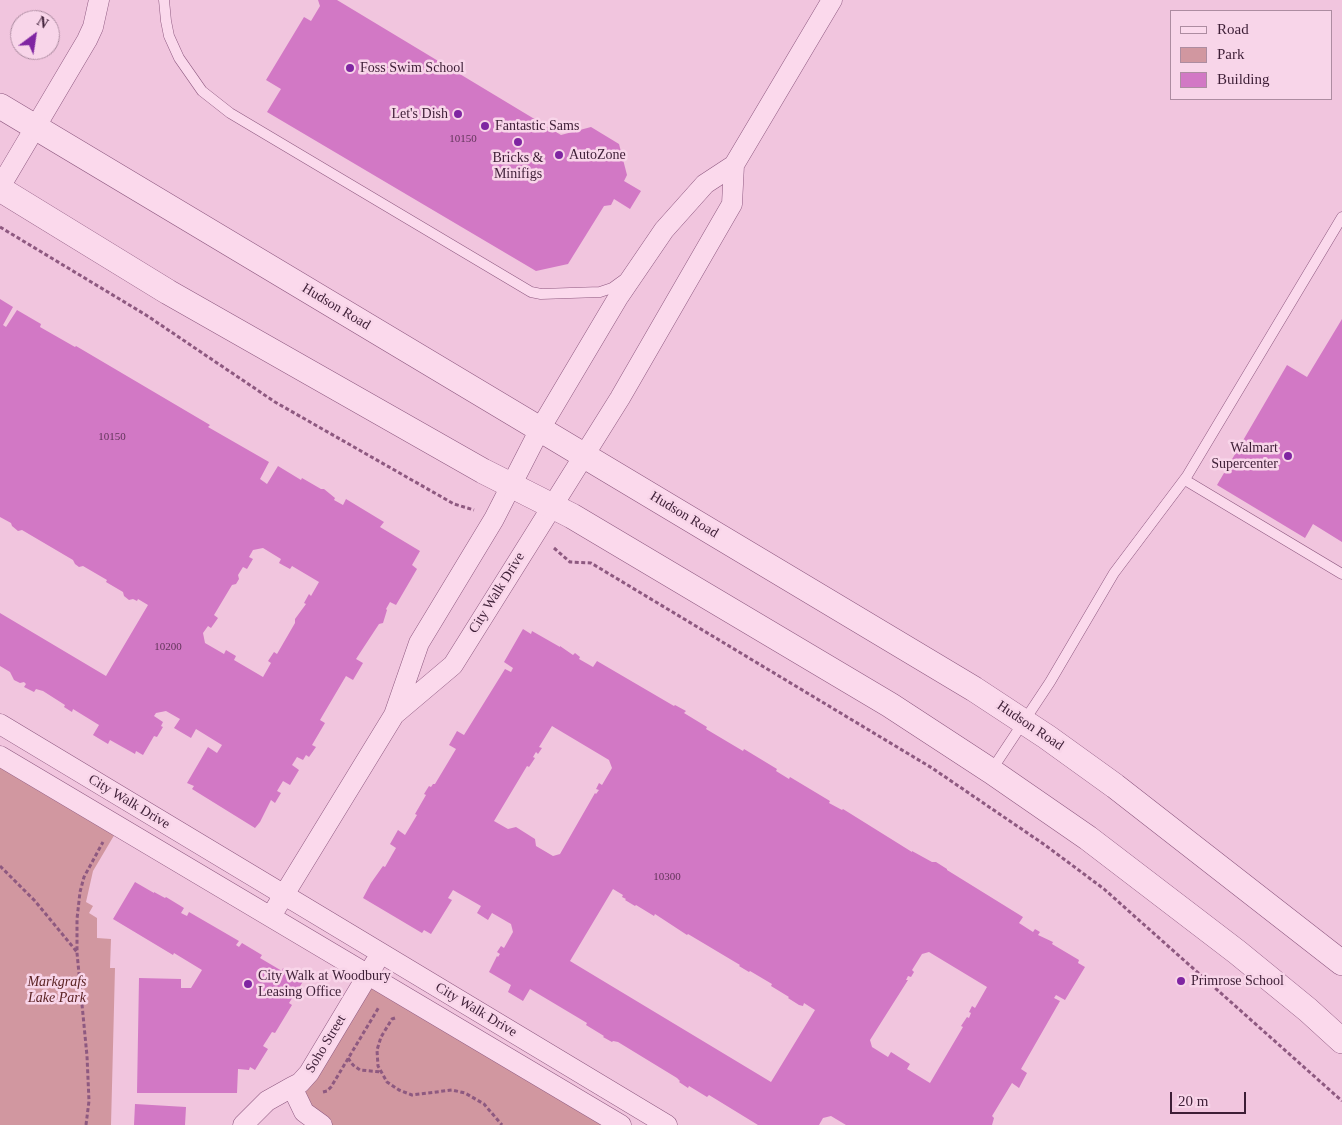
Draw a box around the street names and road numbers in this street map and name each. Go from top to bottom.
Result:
street label: Hudson Road [299,280,373,334]
street label: Hudson Road [647,488,721,542]
street label: City Walk Drive [465,549,529,637]
street label: Hudson Road [994,698,1066,754]
street label: City Walk Drive [85,771,173,833]
street label: City Walk Drive [432,979,520,1041]
street label: Soho Street [302,1012,350,1076]

